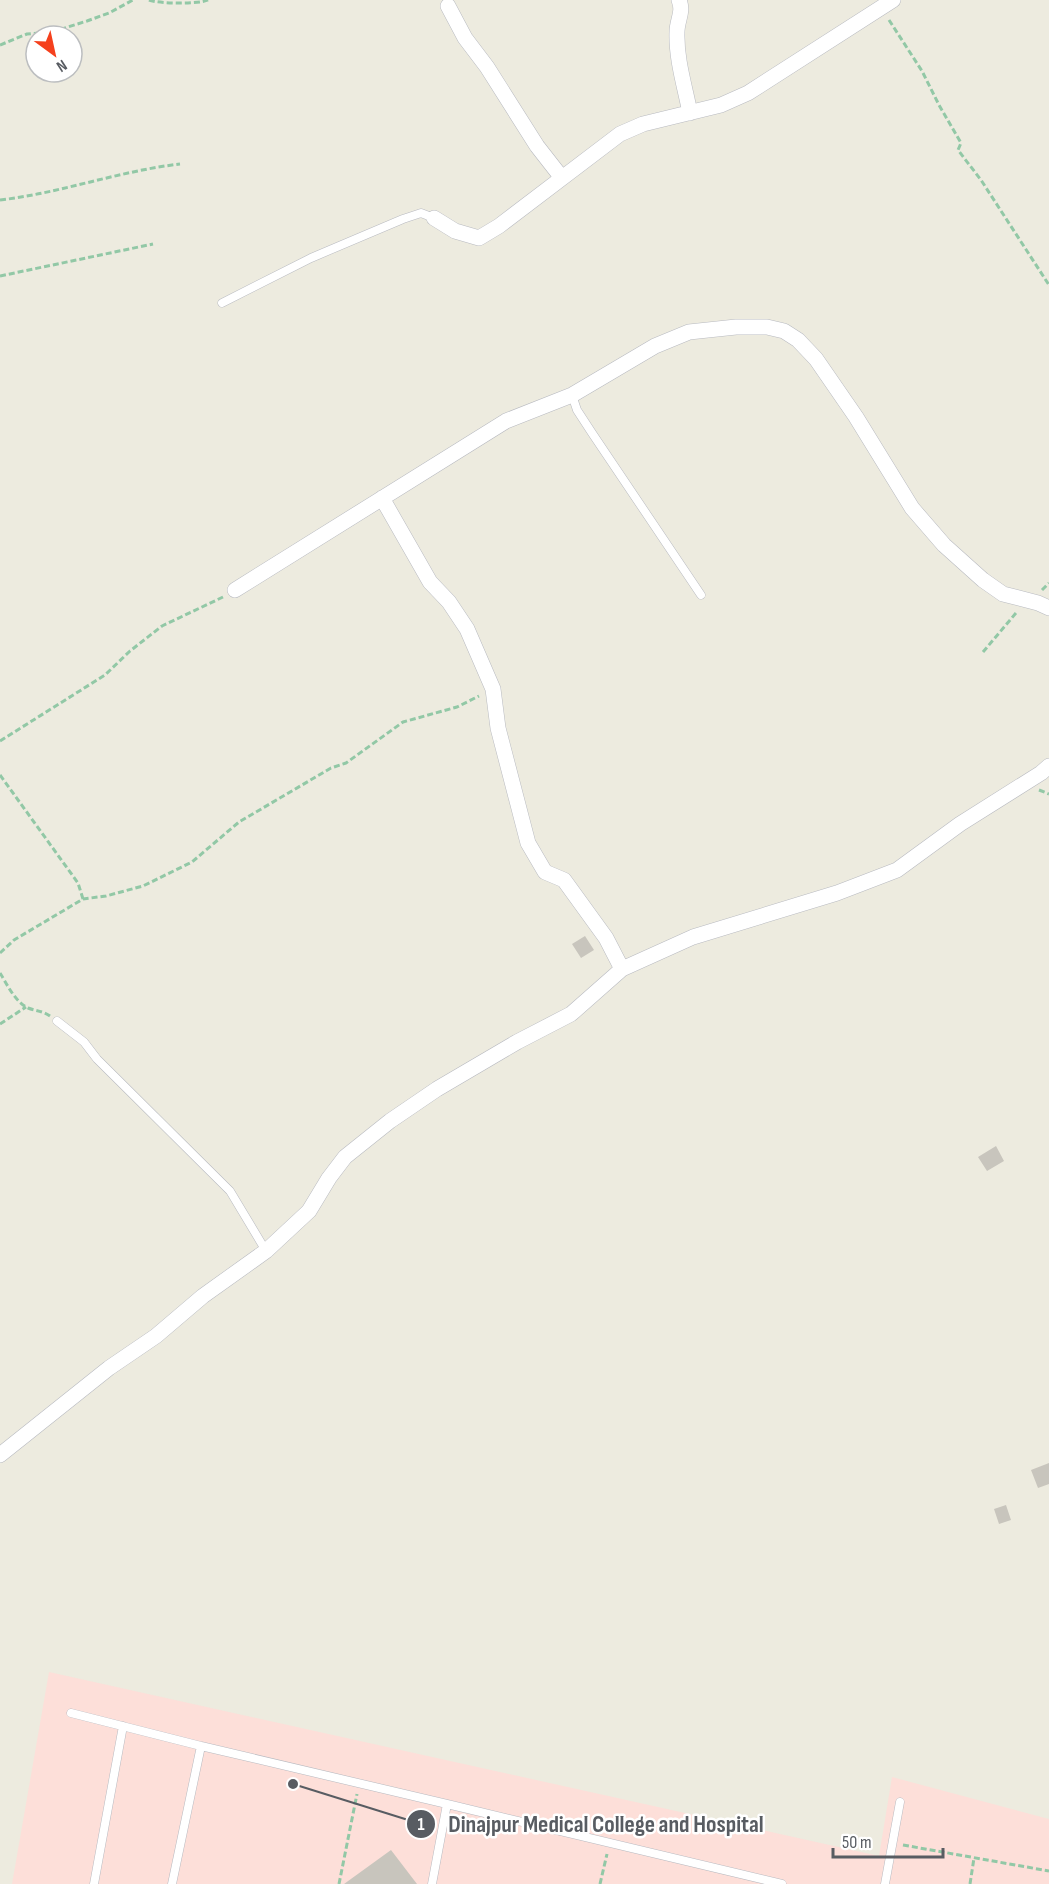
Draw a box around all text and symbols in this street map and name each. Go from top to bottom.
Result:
north arrow [24,24,84,84]
text: N [53,55,70,76]
callout: Dinajpur Medical College and Hospital [406,1803,775,1845]
text: Dinajpur Medical College and Hospital [448,1810,764,1839]
text: 1 [417,1814,425,1835]
scale bar [833,1821,942,1859]
text: 50 m [842,1832,872,1853]

